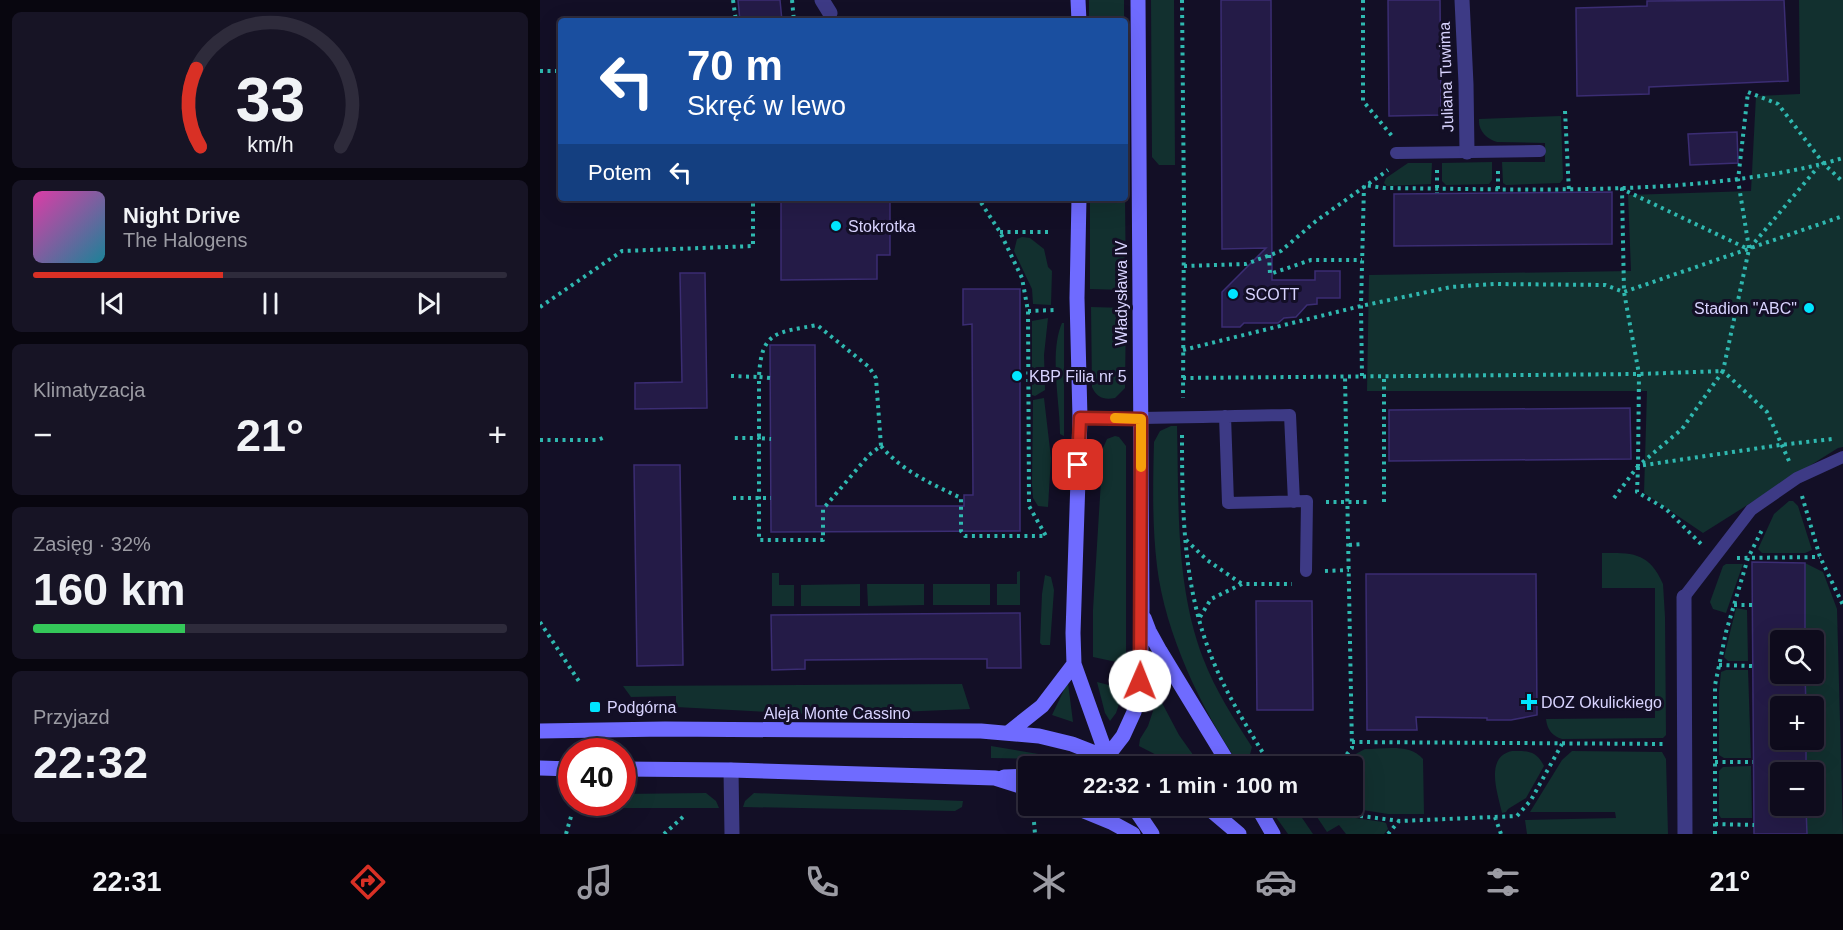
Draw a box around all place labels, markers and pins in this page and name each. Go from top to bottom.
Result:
place label: Stokrotka [848,218,916,235]
marker: Stokrotka [829,219,843,233]
place label: SCOTT [1245,286,1299,303]
marker: SCOTT [1226,287,1240,301]
place label: Stadion "ABC" [1694,300,1797,317]
marker: Stadion "ABC" [1802,301,1816,315]
place label: KBP Filia nr 5 [1029,368,1127,385]
marker: KBP Filia nr 5 [1010,369,1024,383]
pin [1052,439,1103,490]
place label: DOZ Okulickiego [1541,694,1662,711]
marker: DOZ Okulickiego [1522,695,1536,709]
place label: Podgórna [607,699,676,716]
marker: Podgórna [588,700,602,714]

